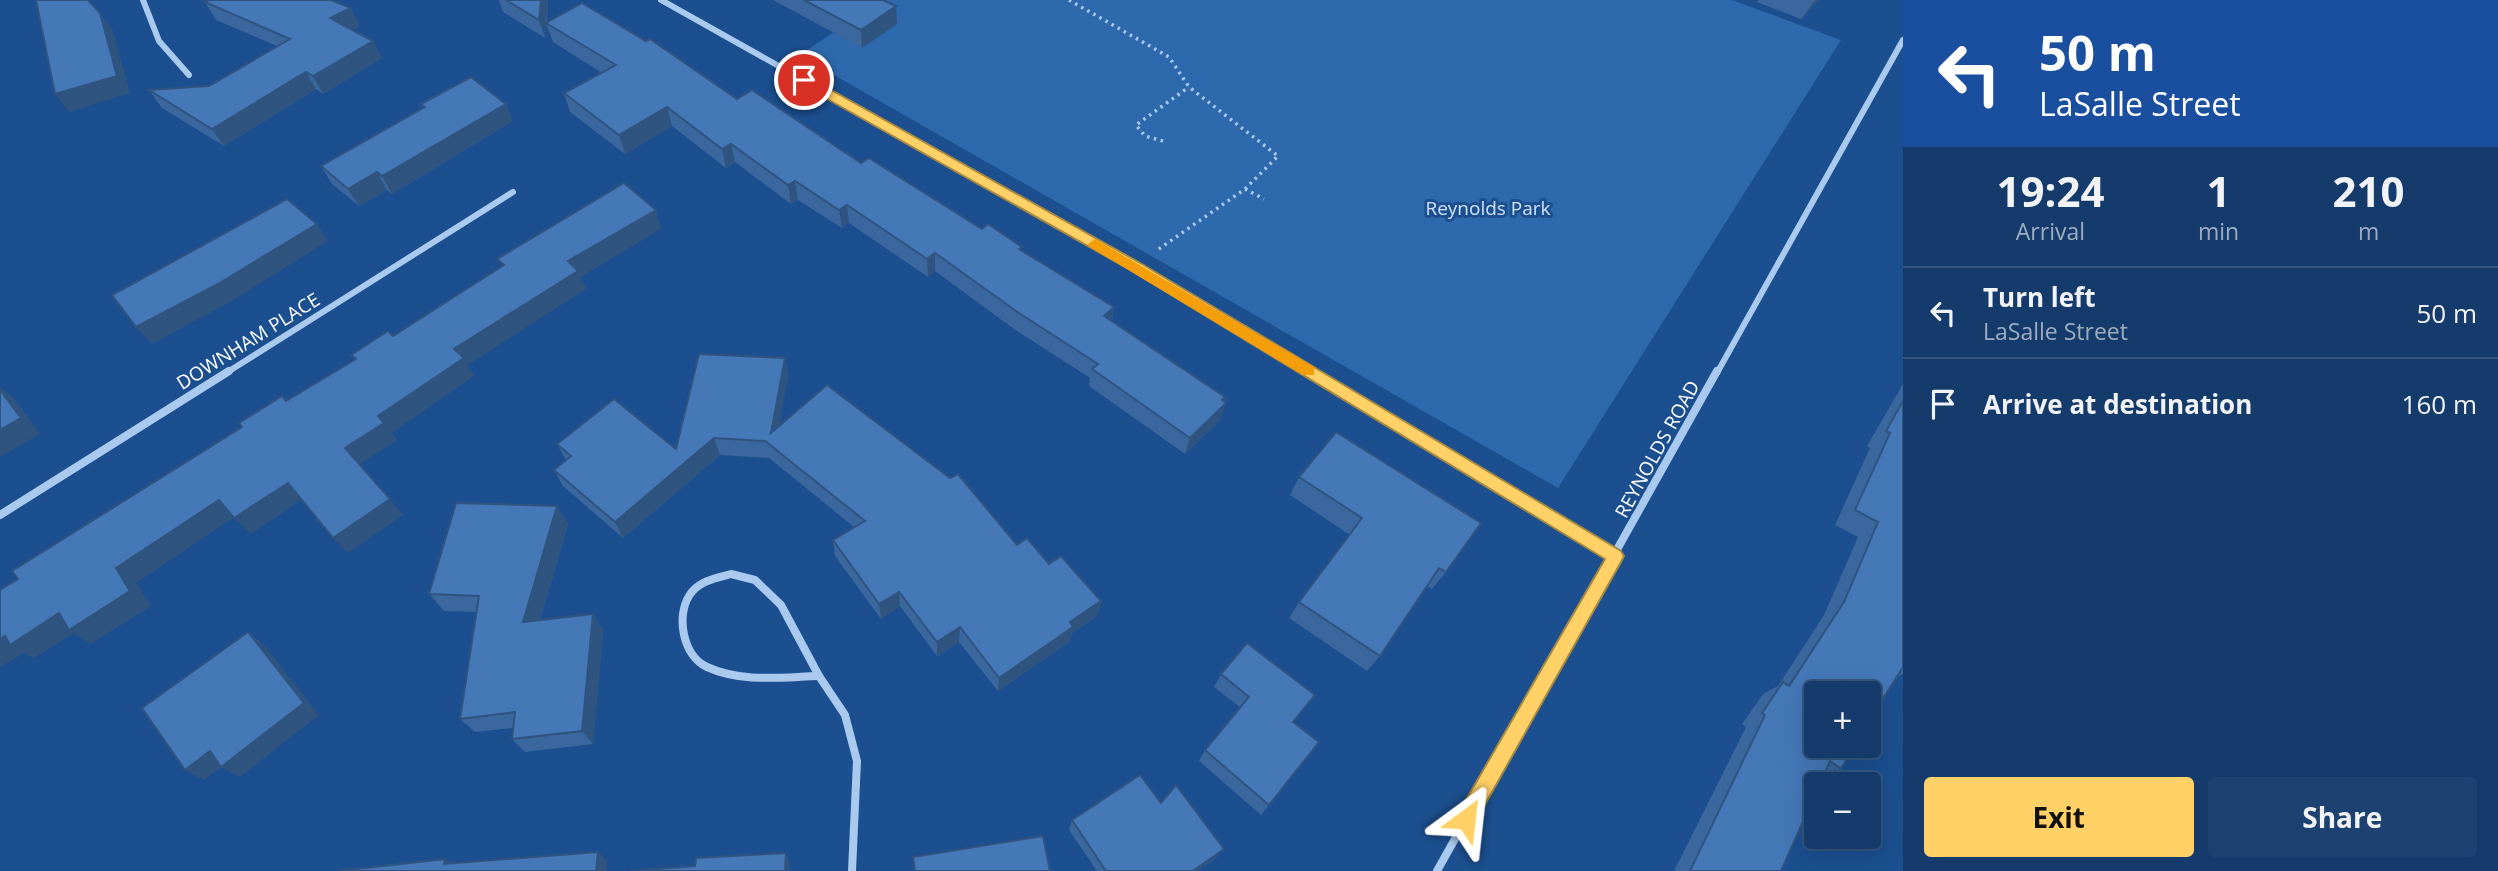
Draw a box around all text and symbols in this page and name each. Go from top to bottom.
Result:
text: 50 m [2039,19,2156,85]
icon: left [1924,28,2015,119]
pin [774,50,834,110]
icon: arrive [785,61,823,99]
text: LaSalle Street [2039,82,2241,125]
text: 19:24 [1996,162,2104,219]
text: 1 [2206,162,2231,219]
text: 210 [2333,162,2405,219]
park label: Reynolds Park [1425,195,1551,221]
text: Arrival [2016,215,2085,247]
text: min [2198,215,2239,247]
text: m [2358,215,2379,247]
text: Turn left [1983,279,2095,315]
street label: DOWNHAM PLACE [171,286,325,396]
icon: left [1924,294,1962,332]
text: 50 m [2416,295,2477,331]
text: LaSalle Street [1983,315,2128,347]
street label: REYNOLDS ROAD [1608,376,1706,522]
icon: arrive [1924,385,1962,423]
text: Arrive at destination [1983,386,2252,422]
text: 160 m [2402,386,2477,422]
map controls [1804,681,1881,849]
button: + [1804,681,1881,758]
button: − [1804,772,1881,849]
button: Exit [1924,777,2194,857]
button: Share [2208,777,2477,857]
position arrow [1429,782,1503,856]

